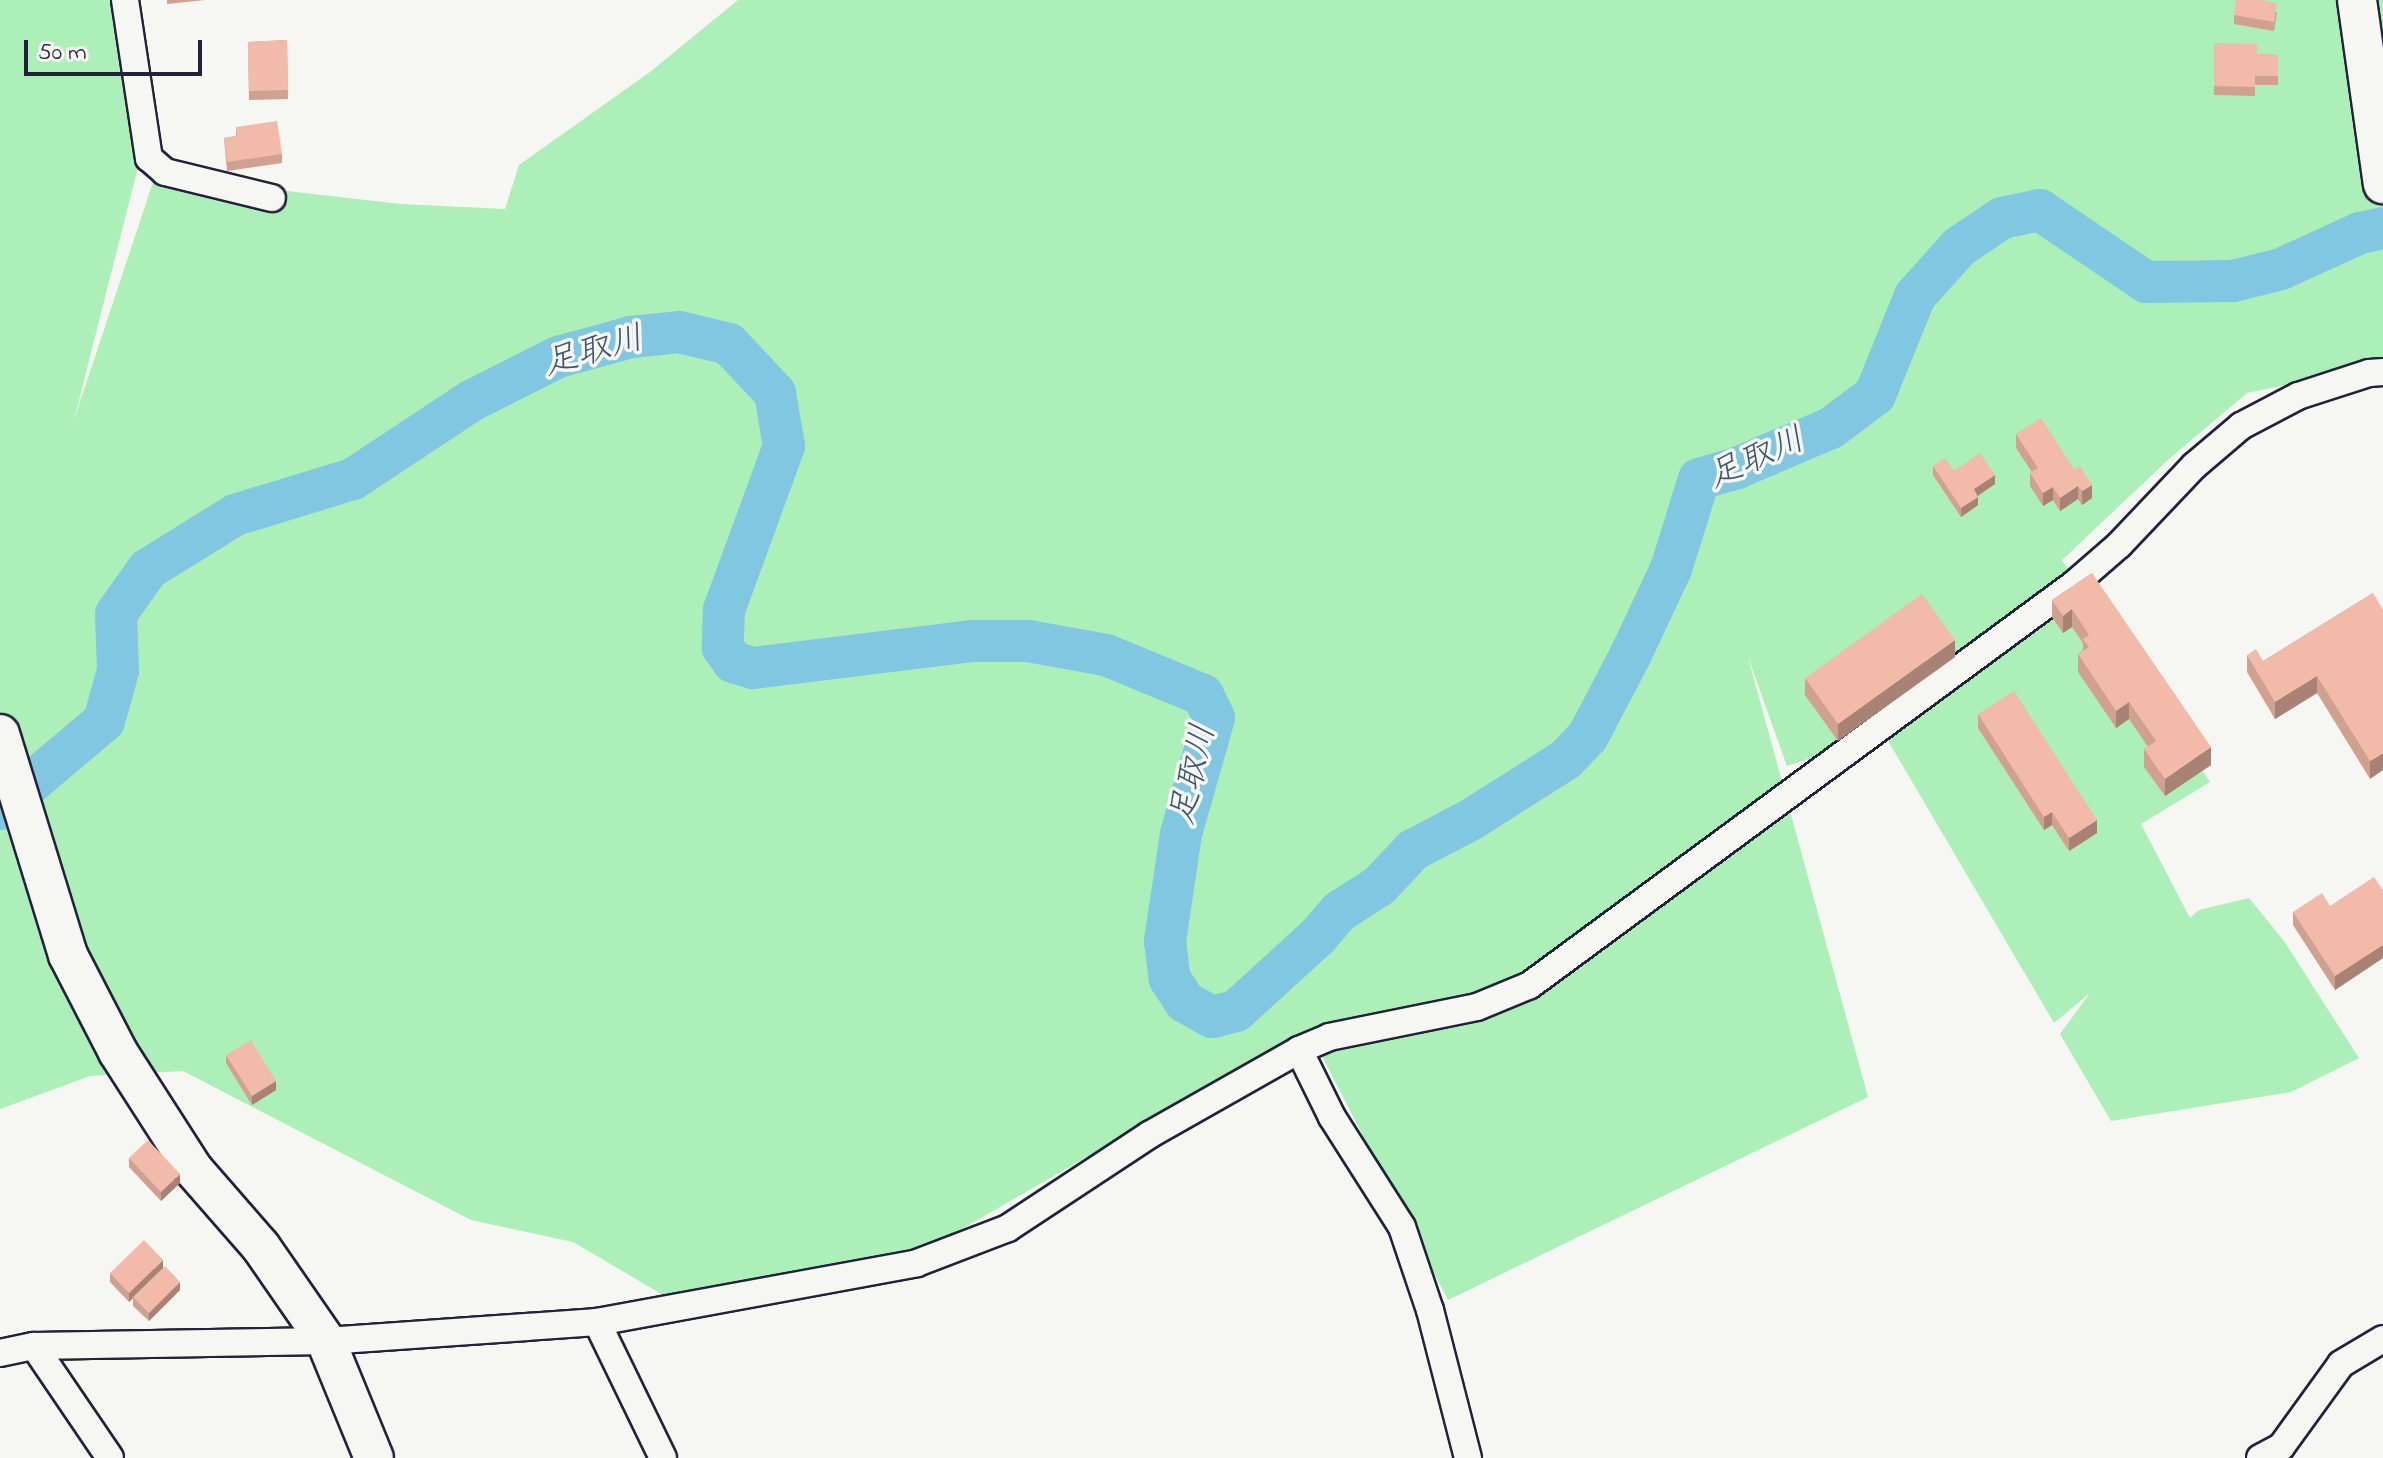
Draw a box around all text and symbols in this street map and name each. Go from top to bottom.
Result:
scale bar [28,24,206,74]
text: 50 m [38,36,87,71]
water label: 足取川 [539,319,649,387]
water label: 足取川 [1702,421,1812,499]
water label: 足取川 [1164,721,1226,829]

